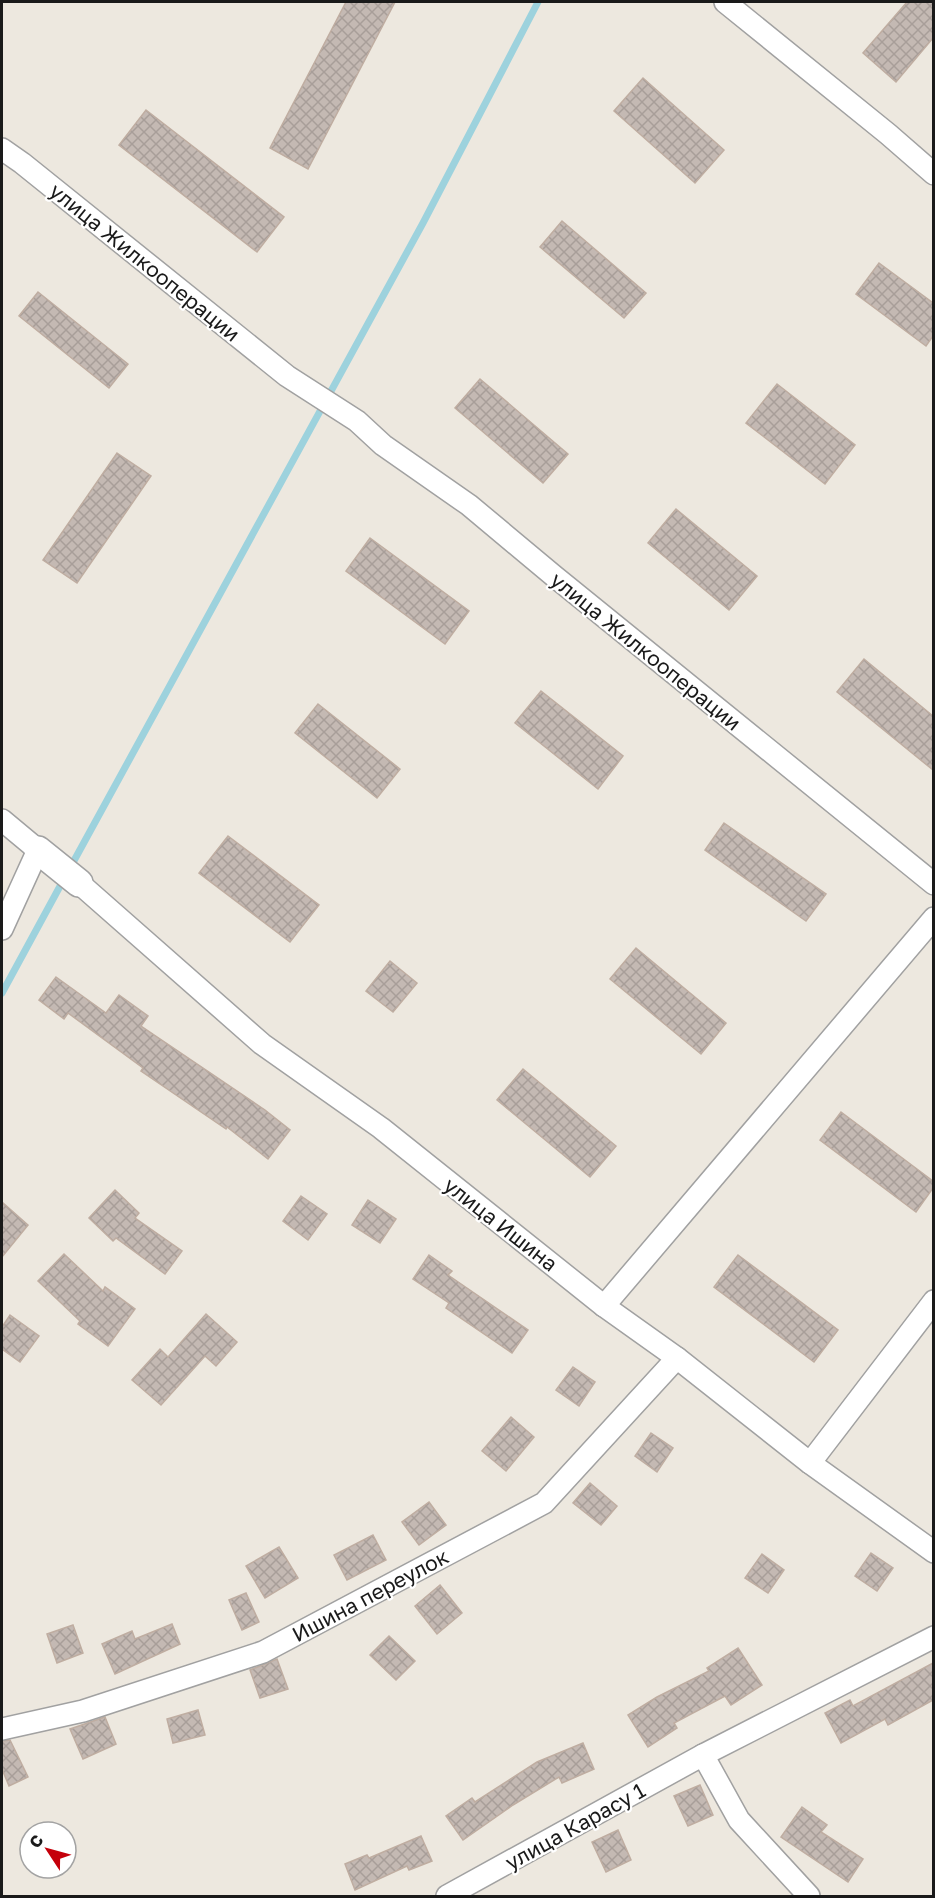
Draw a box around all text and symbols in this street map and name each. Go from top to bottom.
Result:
street label: улица Жилкооперации [45,177,245,347]
street label: улица Жилкооперации [546,566,746,736]
street label: улица Ишина [439,1172,563,1276]
street label: Ишина переулок [287,1543,453,1647]
street label: улица Карасу 1 [500,1777,650,1875]
north arrow [18,1820,78,1880]
text: С [24,1831,47,1852]

